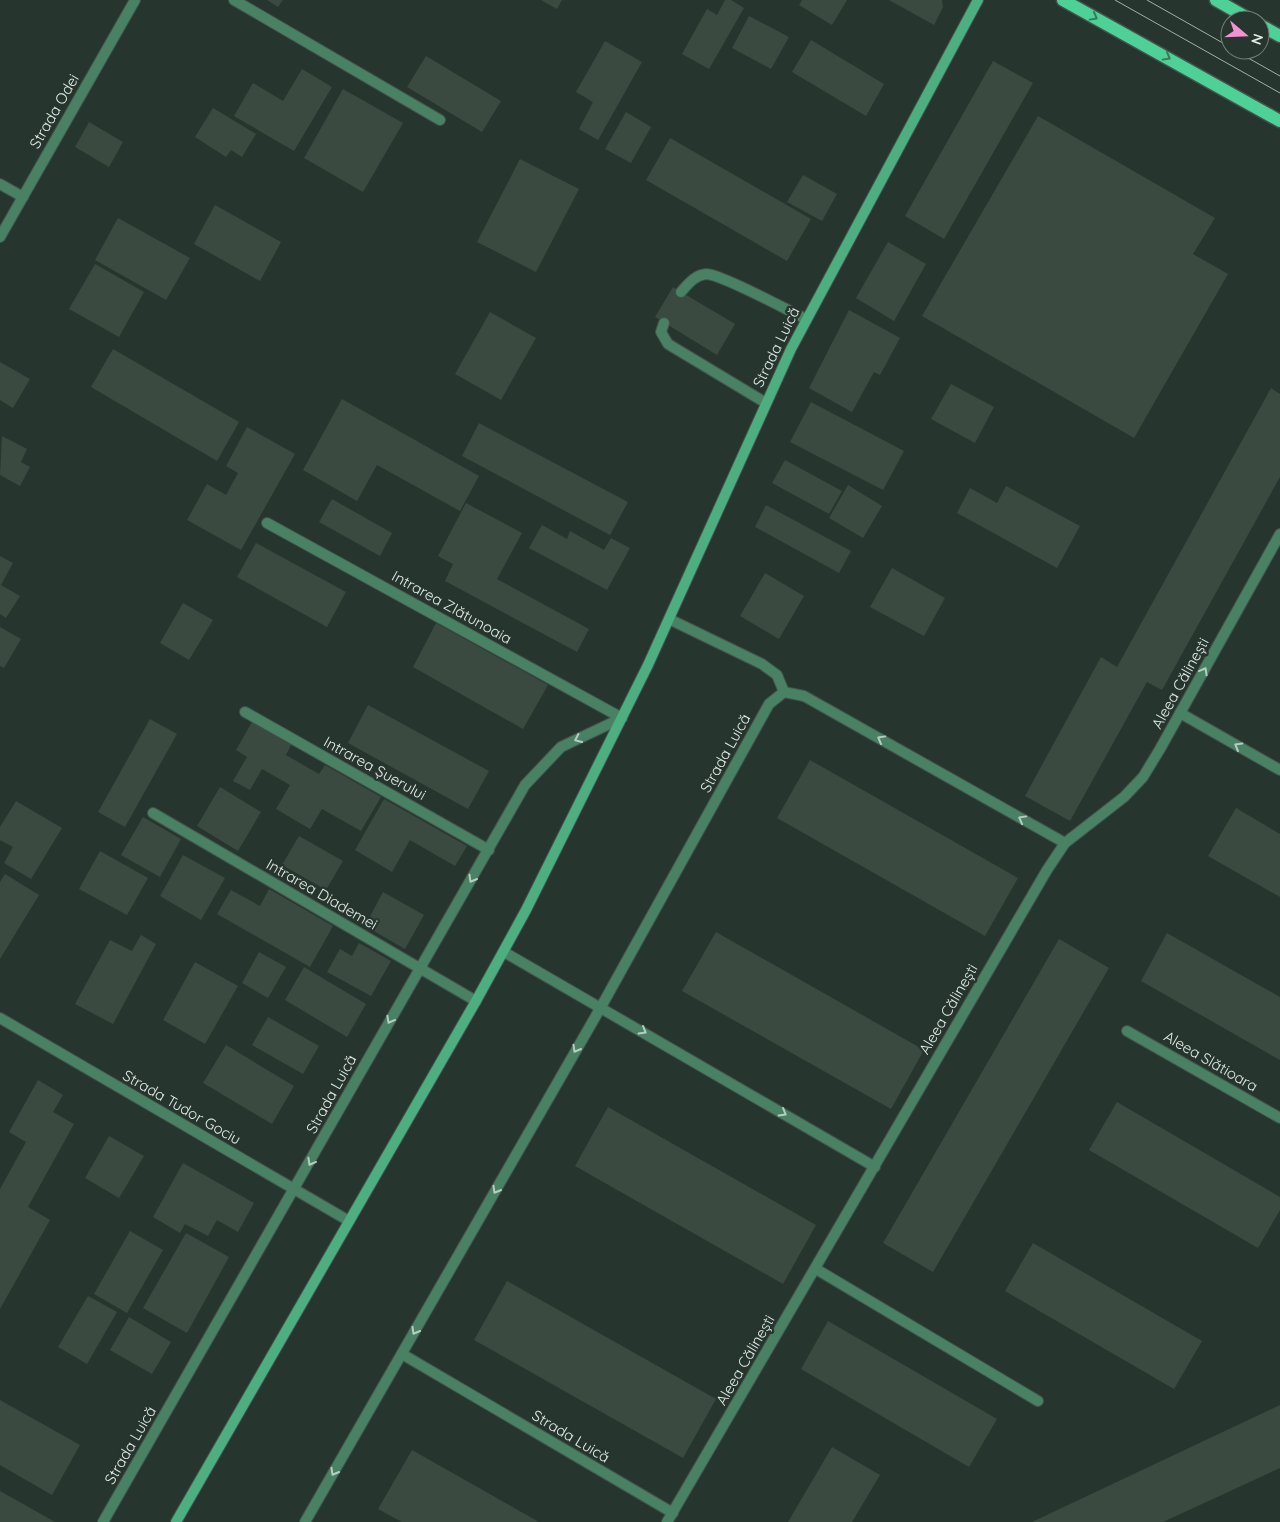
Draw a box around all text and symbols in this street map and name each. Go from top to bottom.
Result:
one-way arrow [1089,10,1098,20]
north arrow [1220,10,1270,60]
text: N [1247,31,1267,47]
one-way arrow [1162,51,1171,61]
street label: Strada Odei [25,70,83,152]
street label: Strada Luică [748,304,804,390]
street label: Intrarea Zlătunoaia [389,566,515,648]
street label: Aleea Călinești [1147,634,1213,732]
one-way arrow [1198,667,1208,676]
street label: Strada Luică [696,710,754,796]
street label: Intrarea Șuerului [320,732,430,804]
one-way arrow [574,732,583,743]
one-way arrow [877,735,886,745]
one-way arrow [1234,742,1243,752]
one-way arrow [1019,815,1028,825]
street label: Intrarea Diademei [263,854,381,934]
one-way arrow [468,874,478,883]
street label: Aleea Călinești [914,960,982,1058]
one-way arrow [387,1015,397,1024]
one-way arrow [637,1025,646,1035]
street label: Aleea Slătioara [1161,1026,1261,1096]
one-way arrow [573,1044,583,1053]
street label: Strada Luică [302,1051,360,1137]
street label: Strada Tudor Gociu [120,1065,244,1149]
one-way arrow [778,1107,787,1117]
one-way arrow [307,1156,317,1165]
one-way arrow [492,1185,502,1194]
street label: Aleea Călinești [711,1311,779,1409]
one-way arrow [411,1326,421,1335]
street label: Strada Luică [100,1403,160,1487]
street label: Strada Luică [529,1405,613,1467]
one-way arrow [330,1466,340,1475]

